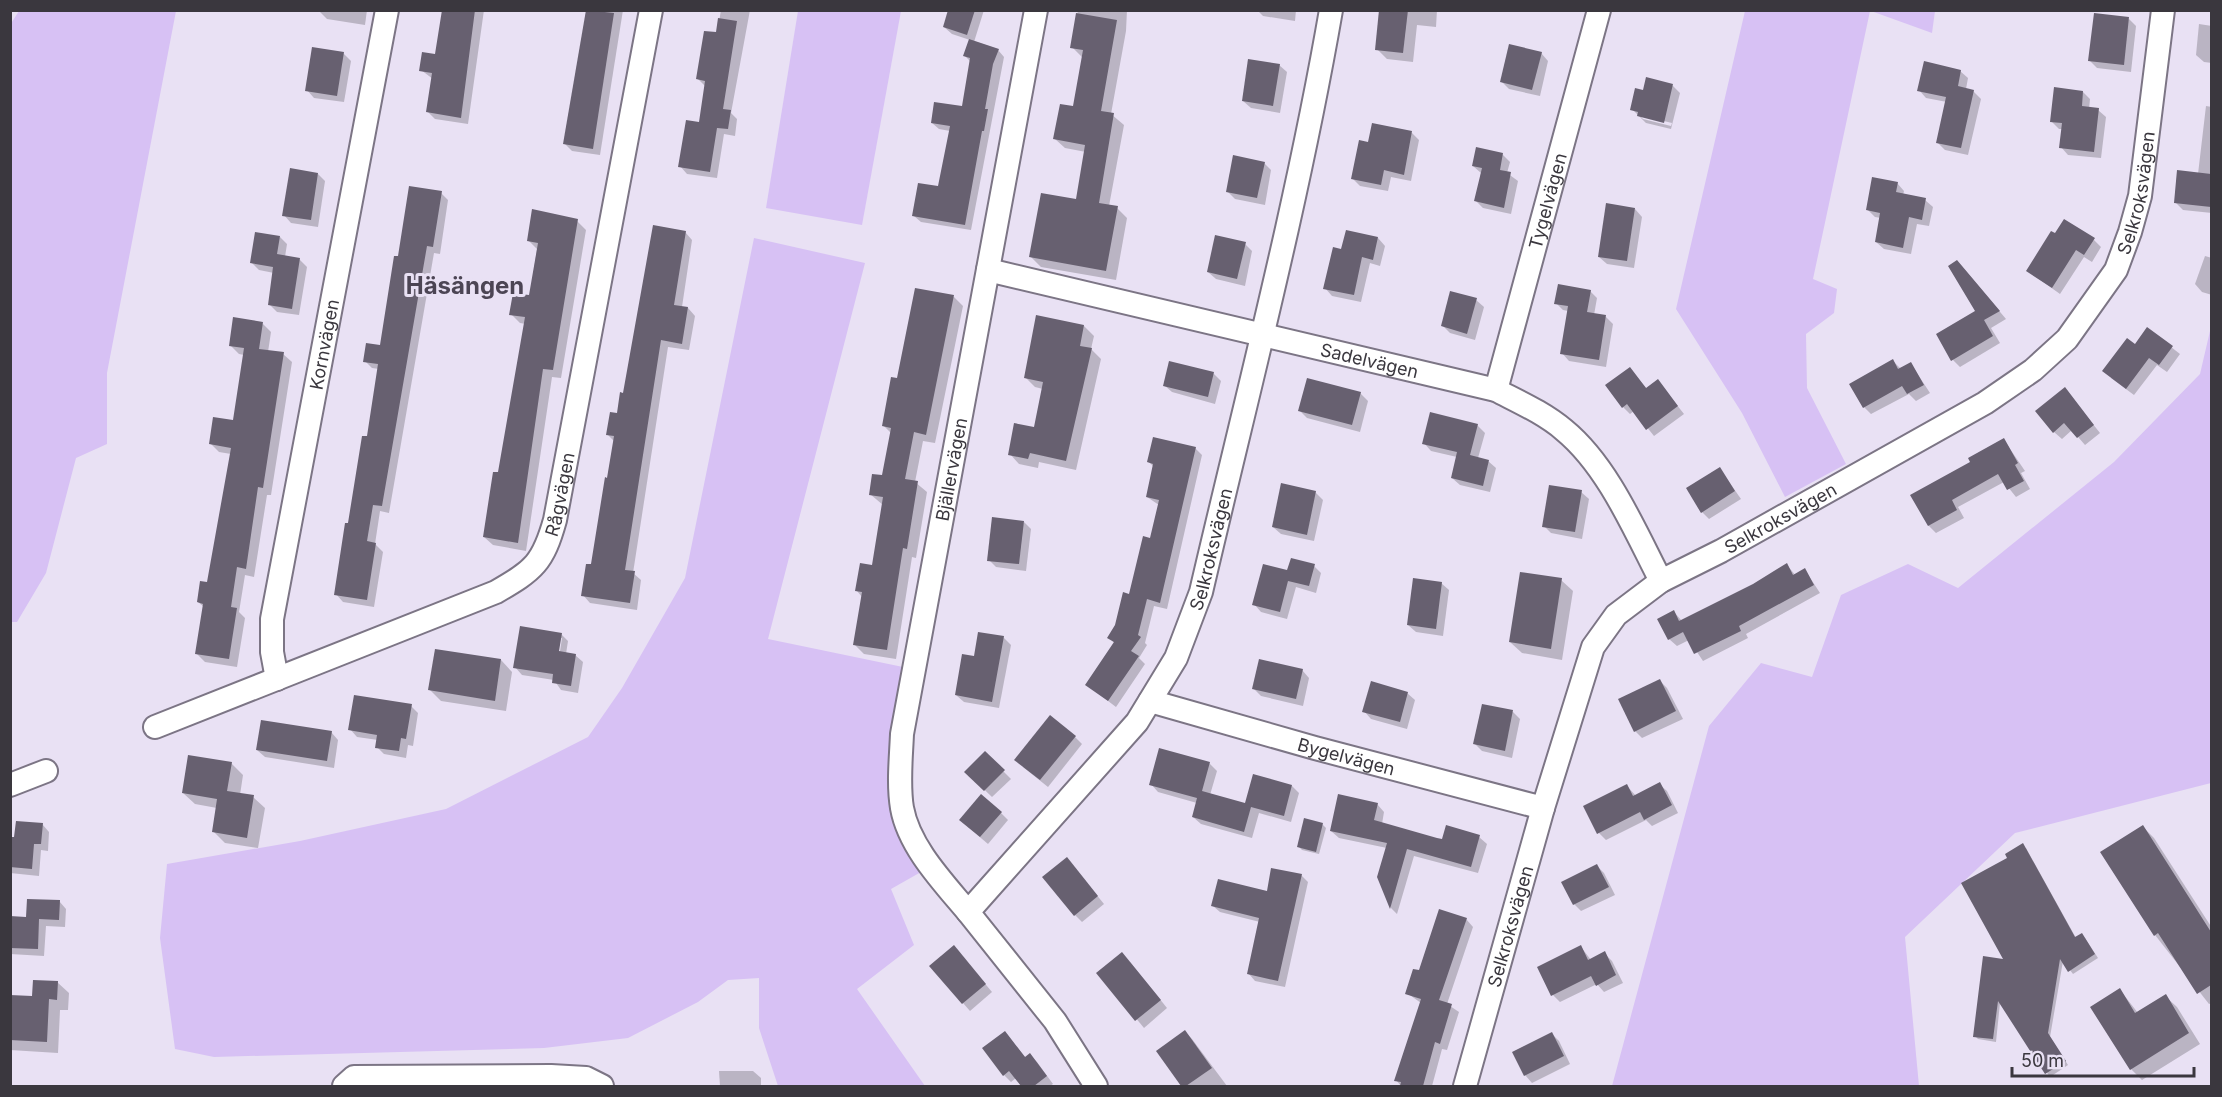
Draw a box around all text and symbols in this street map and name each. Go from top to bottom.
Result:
street label: Selkroksvägen [2112,130,2158,257]
street label: Tygelvägen [1524,150,1570,251]
district label: Häsängen [406,271,524,300]
street label: Kornvägen [305,297,343,391]
street label: Sadelvägen [1318,338,1421,382]
street label: Bjällervägen [931,416,971,523]
street label: Rågvägen [540,450,578,539]
street label: Selkroksvägen [1720,478,1840,558]
street label: Selkroksvägen [1185,486,1236,613]
street label: Bygelvägen [1295,733,1397,779]
street label: Selkroksvägen [1483,863,1537,989]
scale bar [2012,1040,2194,1078]
text: 50 m [2021,1050,2064,1071]

